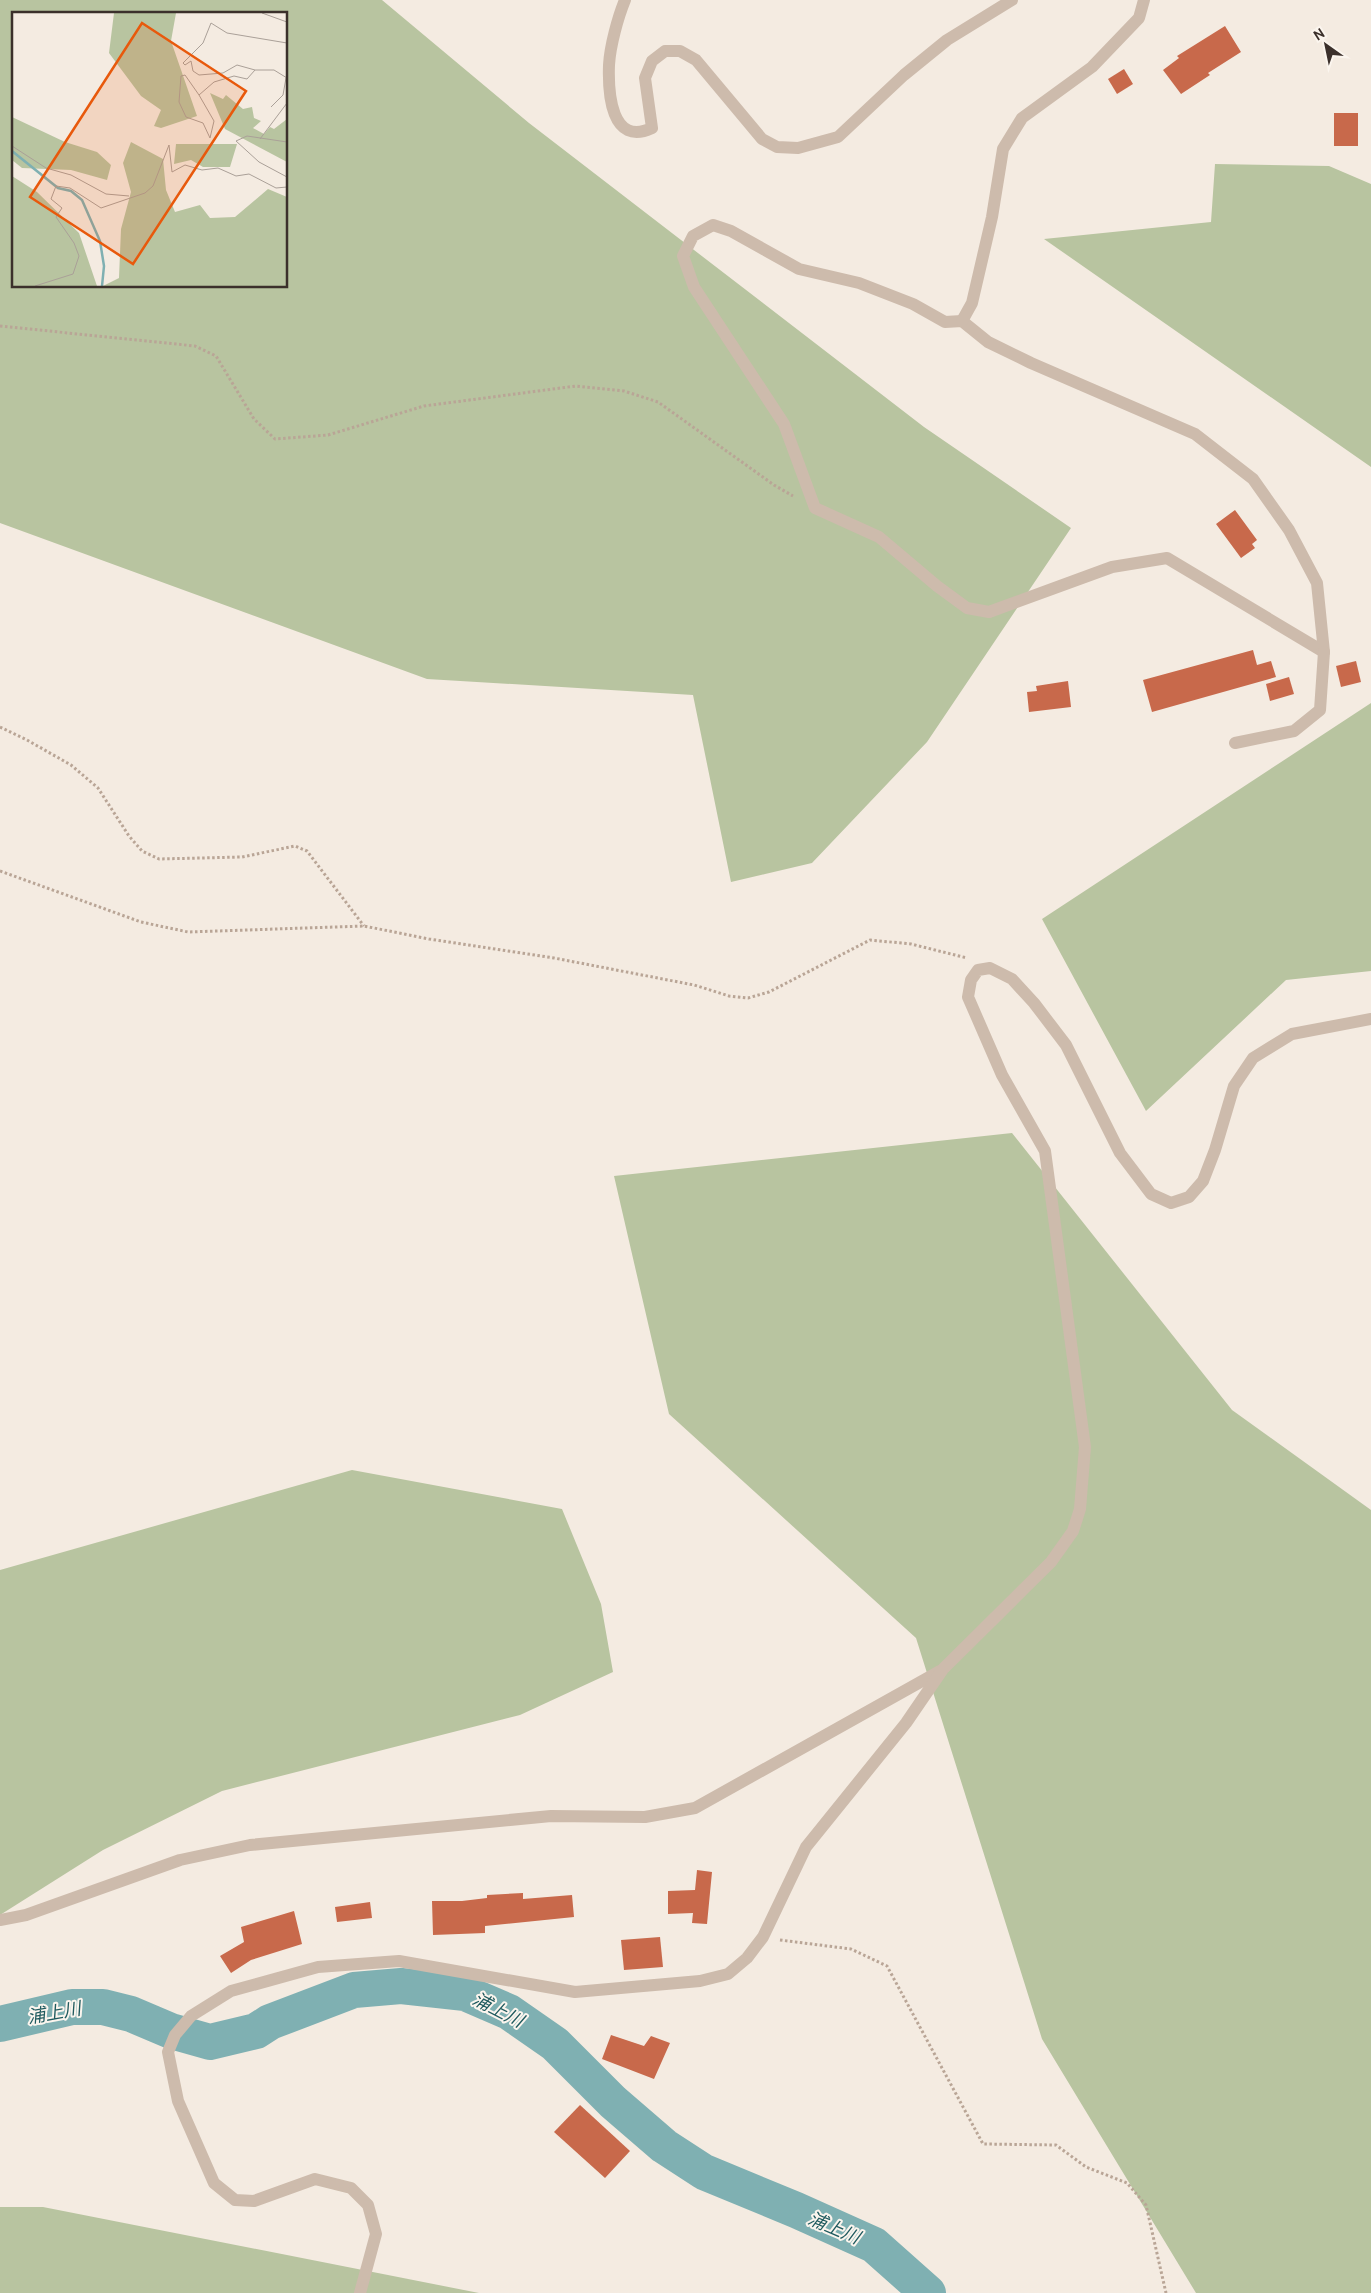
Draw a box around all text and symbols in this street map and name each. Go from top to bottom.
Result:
inset map [12,12,288,288]
north arrow [1301,20,1351,70]
text: N [1310,24,1328,44]
water label: 浦上川 [469,1988,529,2033]
water label: 浦上川 [26,1997,84,2029]
water label: 浦上川 [805,2207,865,2249]

